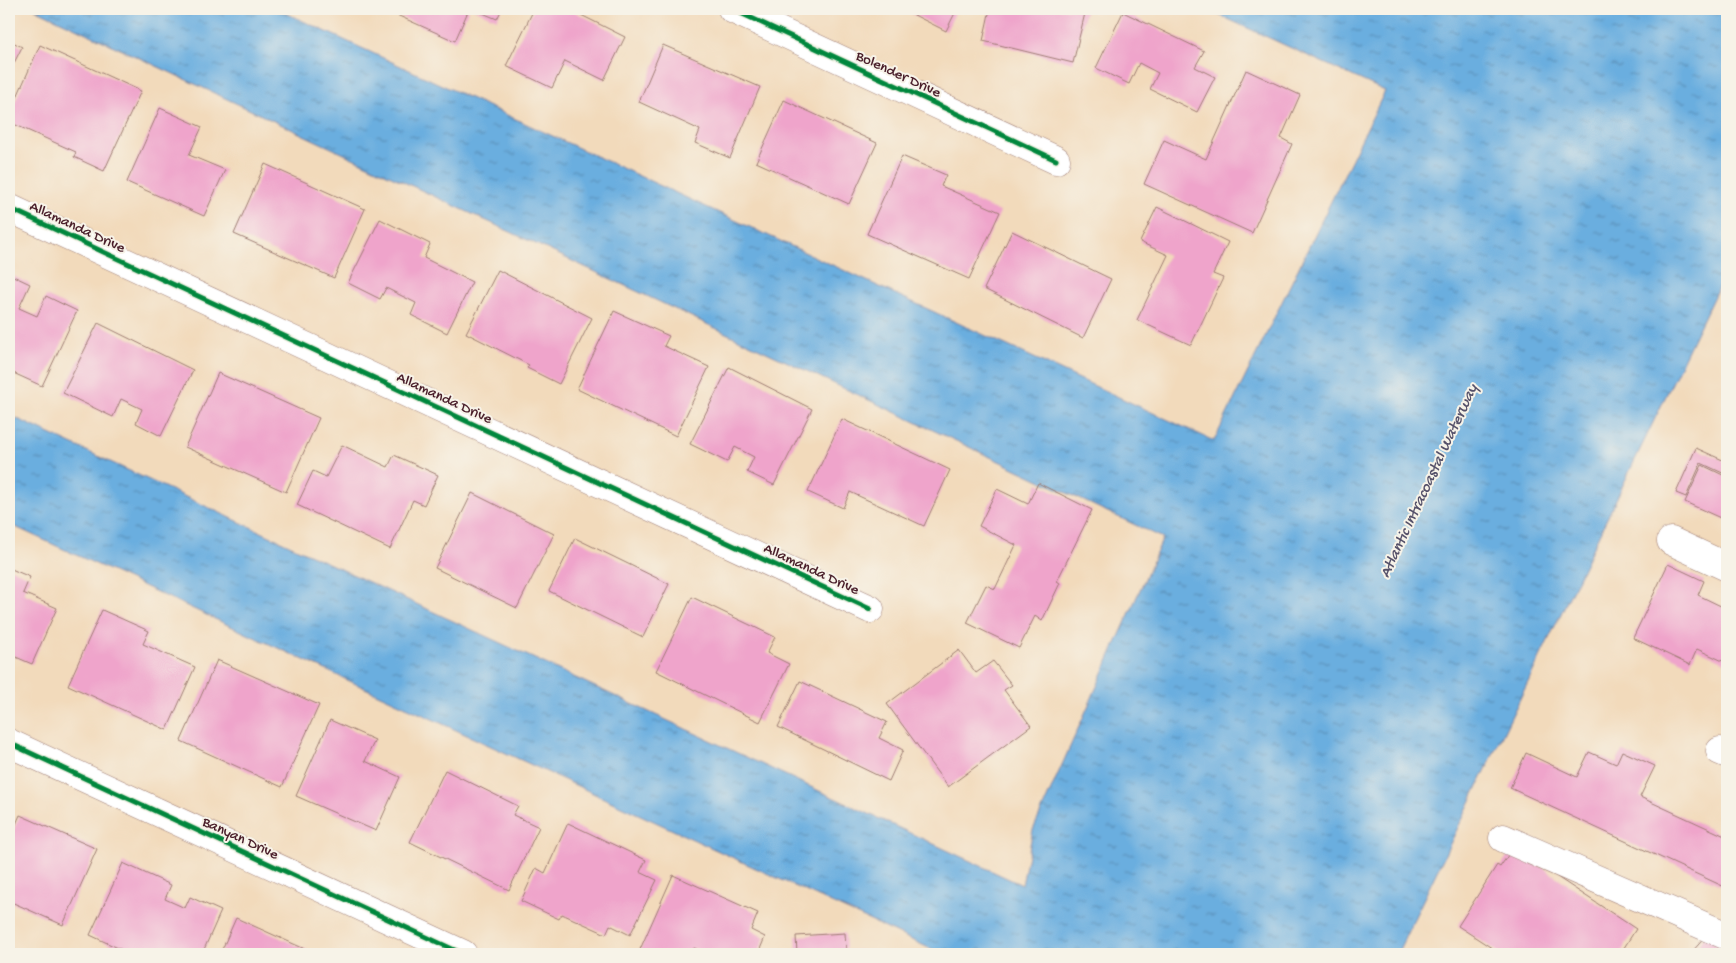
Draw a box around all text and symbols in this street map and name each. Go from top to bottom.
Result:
street label: Bolender Drive [852,47,944,102]
street label: Allamanda Drive [27,198,128,258]
street label: Allamanda Drive [394,369,495,429]
water label: Atlantic Intracoastal Waterway [1377,381,1484,581]
street label: Allamanda Drive [761,540,862,600]
street label: Banyan Drive [198,813,281,864]

